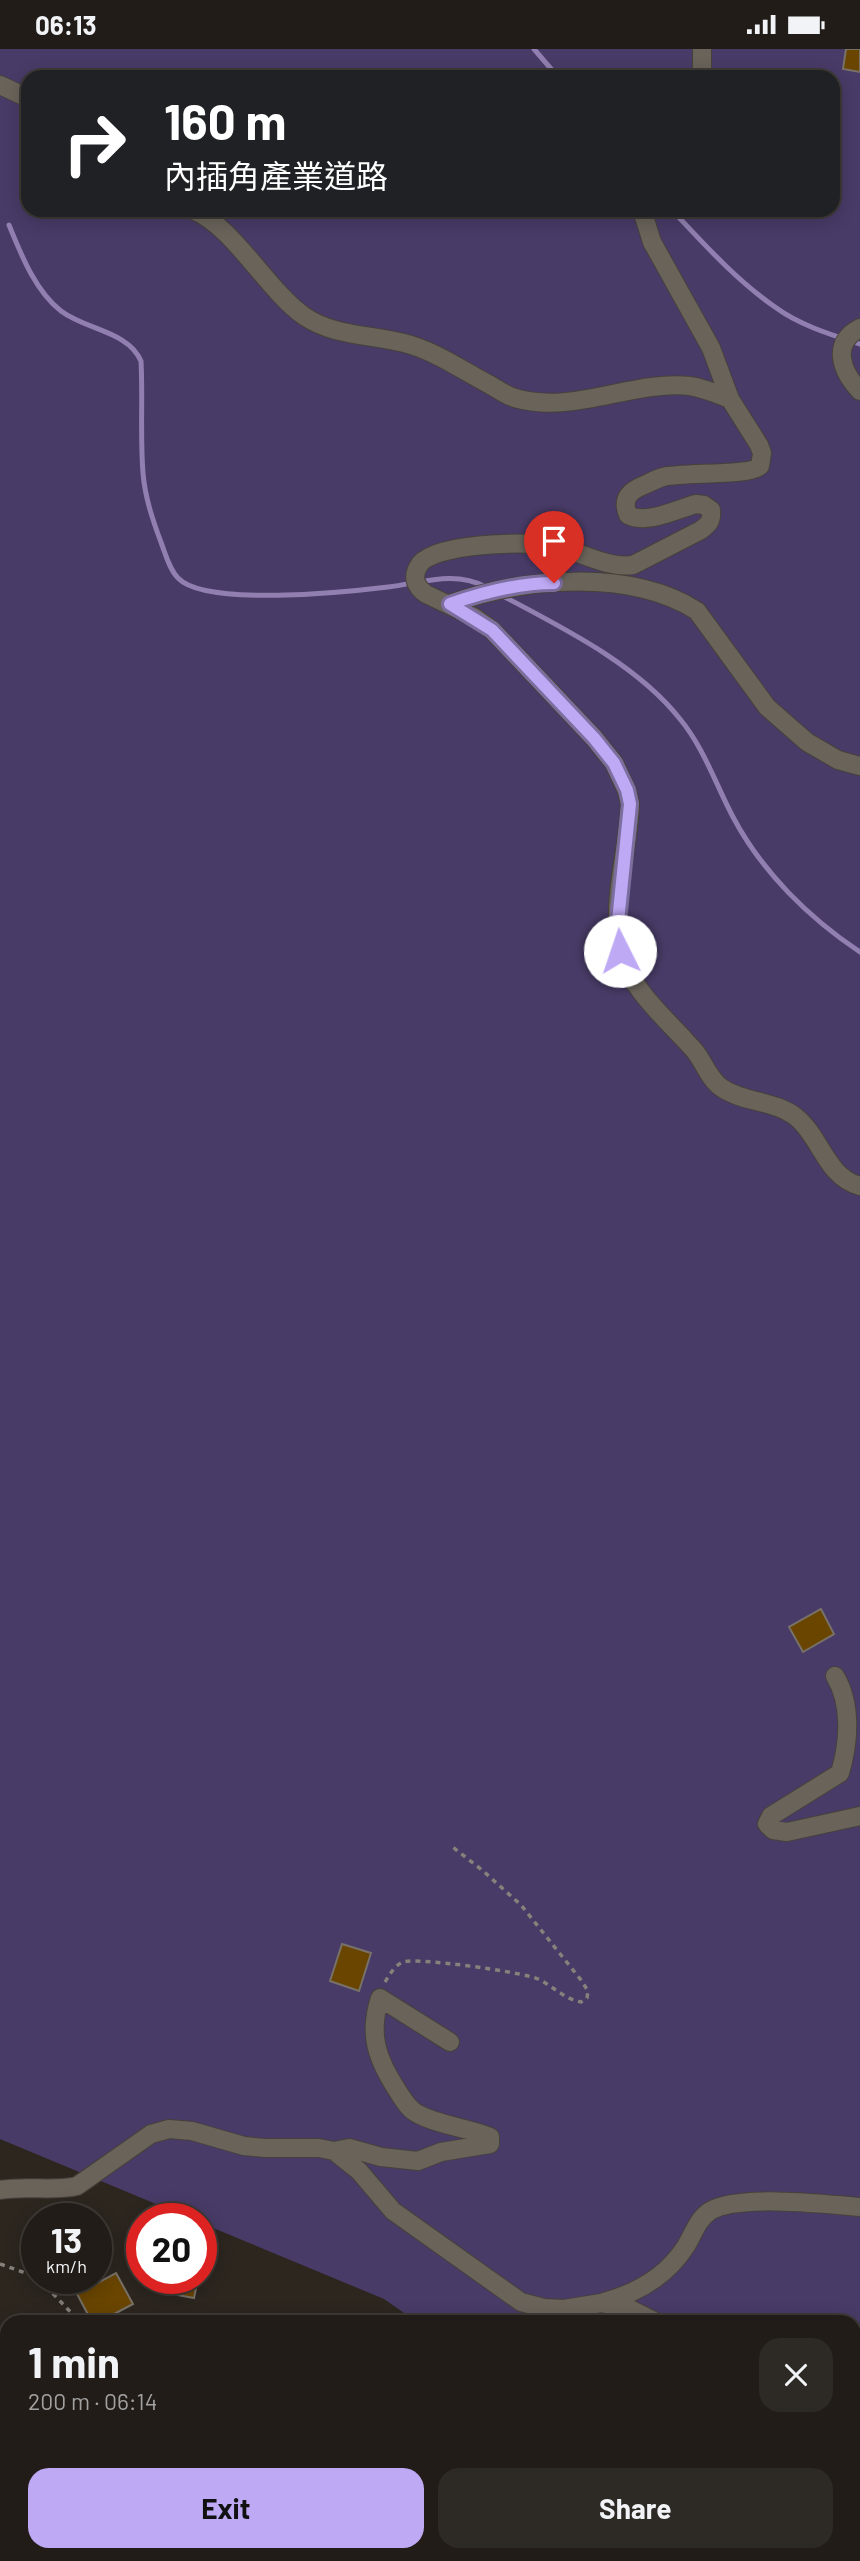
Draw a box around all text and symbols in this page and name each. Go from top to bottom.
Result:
text: 06:13 [35,9,97,40]
text: 160 m [164,91,286,150]
icon: right [49,98,140,189]
text: 內插角產業道路 [164,156,388,194]
pin [524,511,584,583]
icon: arrive [535,522,573,560]
position arrow [583,914,657,988]
speed limit sign: 20 [126,2203,217,2294]
text: 13 [51,2218,82,2260]
text: km/h [46,2255,87,2277]
text: 1 min [28,2336,120,2386]
button: close [759,2338,833,2412]
text: 200 m · 06:14 [28,2387,157,2415]
button: Exit [28,2468,424,2548]
button: Share [438,2468,833,2548]

